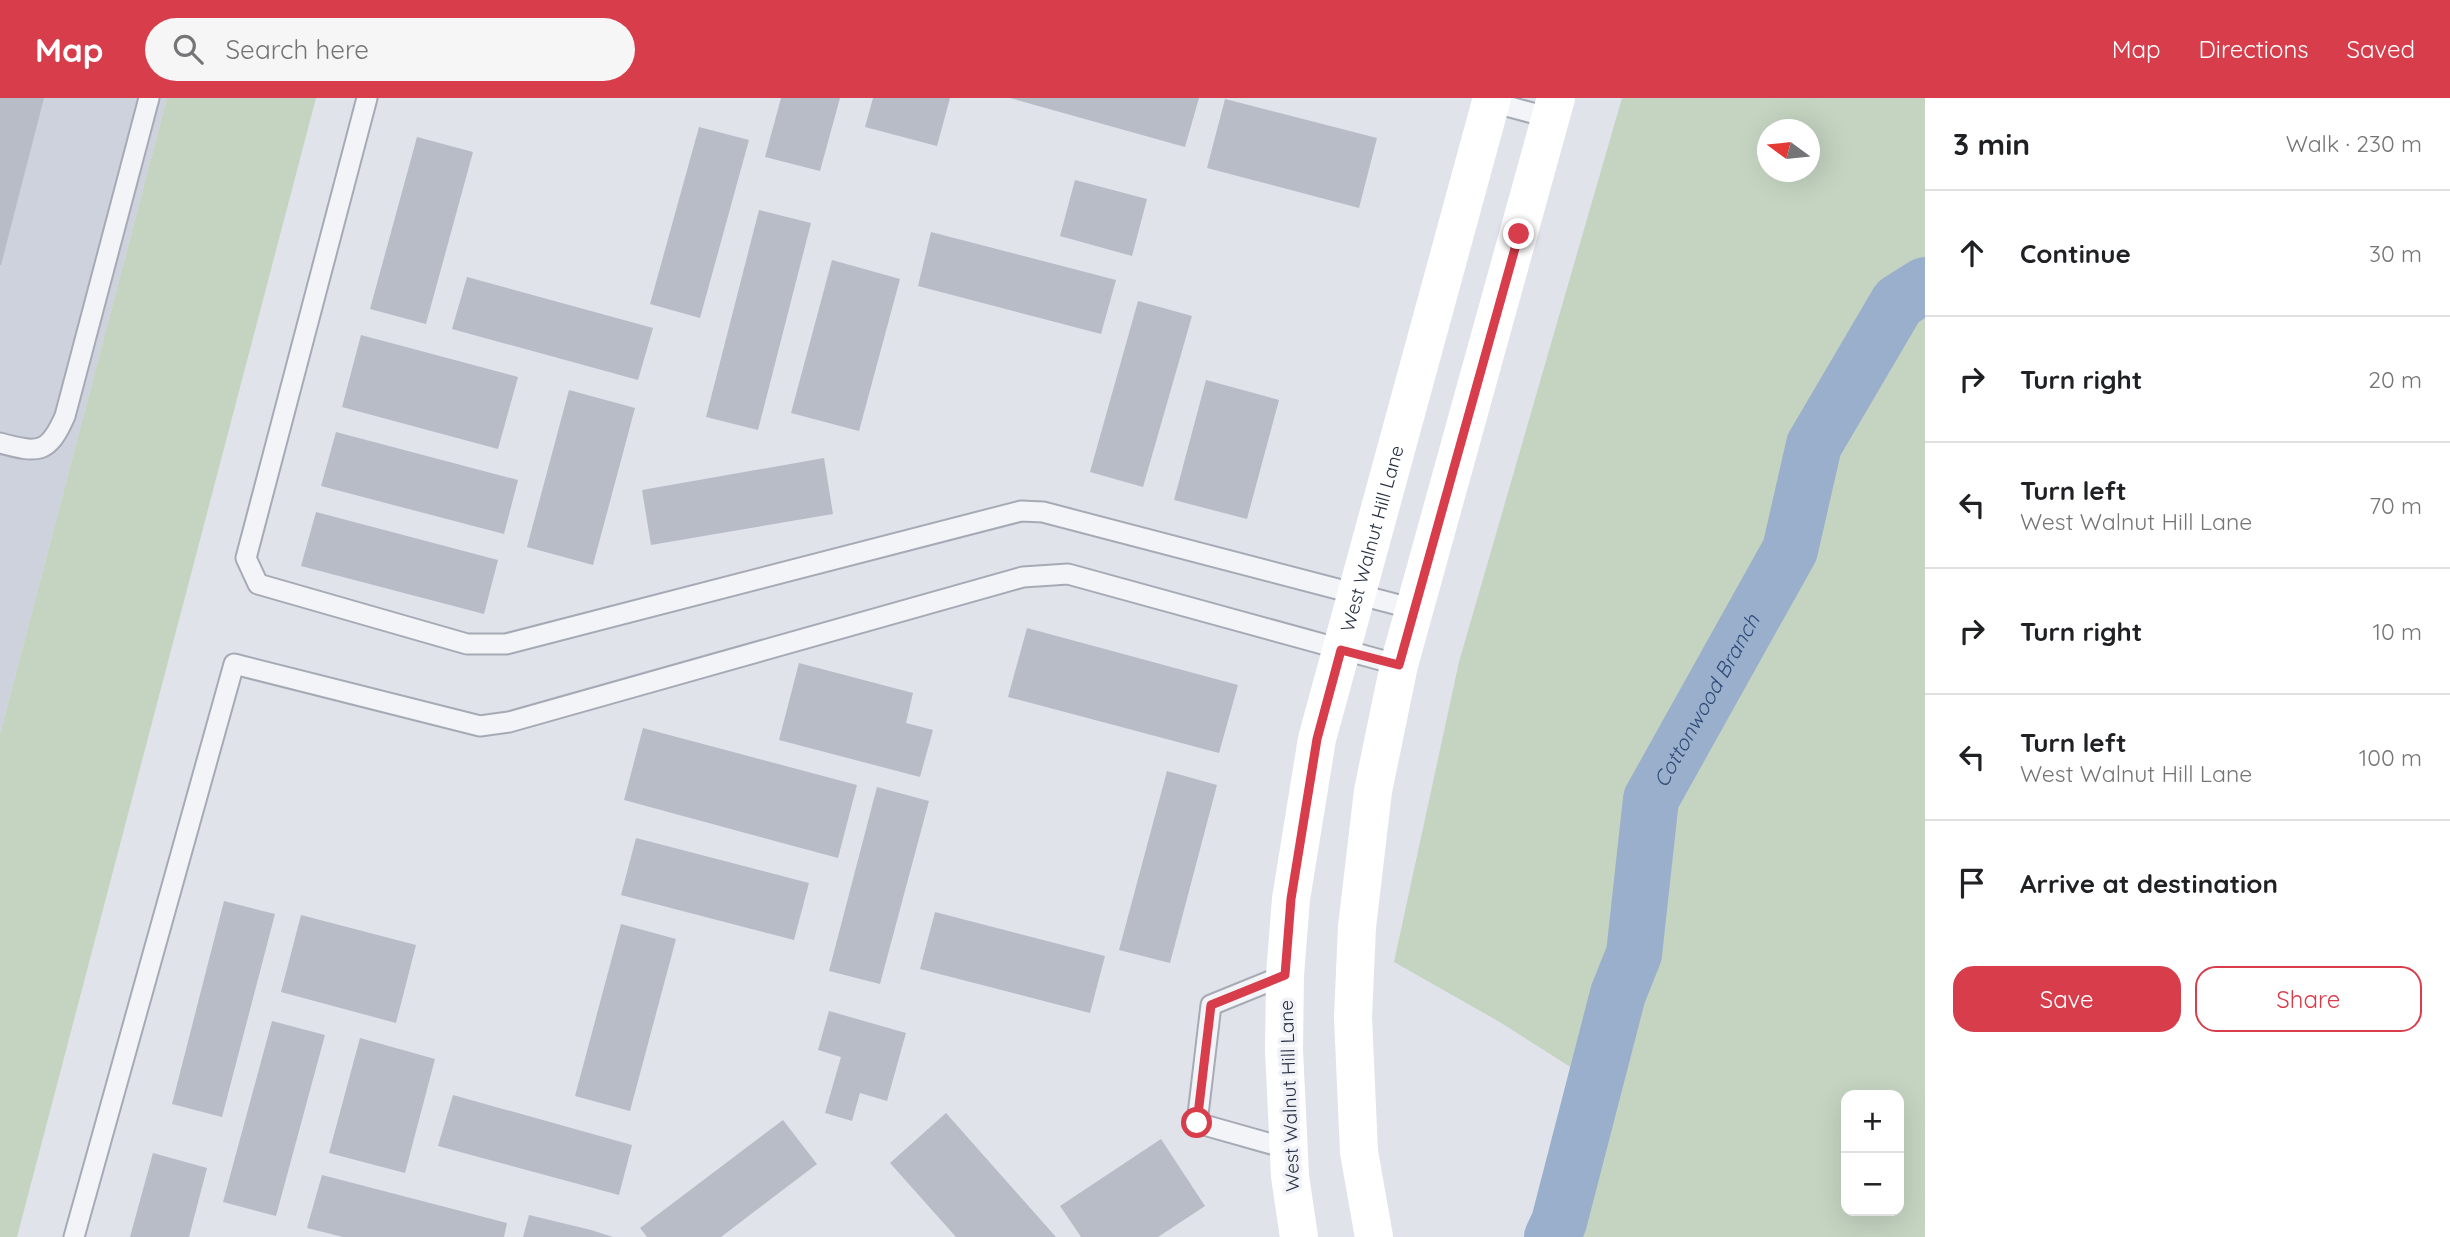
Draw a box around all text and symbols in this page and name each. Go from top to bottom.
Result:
search box [145,18,635,81]
text: Map [35,29,103,70]
icon: search [169,30,207,68]
text: Search here [225,33,369,66]
text: Map [2112,34,2161,64]
text: Directions [2199,34,2309,64]
text: Saved [2347,34,2415,64]
north arrow [1757,119,1820,182]
text: 3 min [1953,125,2030,163]
text: Walk · 230 m [2286,129,2422,158]
route end [1503,218,1534,249]
icon: ahead [1953,234,1991,272]
text: Continue [2020,237,2131,270]
text: 30 m [2369,239,2422,268]
icon: right [1953,360,1991,398]
text: Turn right [2020,363,2142,396]
text: 20 m [2368,365,2422,394]
street label: West Walnut Hill Lane [1335,443,1409,634]
text: Turn left [2020,474,2127,507]
icon: left [1953,486,1991,524]
text: 70 m [2369,491,2422,520]
text: West Walnut Hill Lane [2020,507,2252,536]
water label: Cottonwood Branch [1647,608,1765,792]
icon: right [1953,612,1991,650]
text: Turn right [2020,615,2142,648]
text: 10 m [2373,617,2422,646]
text: Turn left [2020,726,2127,759]
icon: left [1953,738,1991,776]
text: 100 m [2359,743,2422,772]
text: West Walnut Hill Lane [2020,759,2252,788]
icon: arrive [1953,864,1991,902]
text: Arrive at destination [2020,867,2278,900]
button: Save [1953,966,2181,1032]
button: Share [2195,966,2422,1032]
street label: West Walnut Hill Lane [1274,1000,1304,1192]
map controls [1841,1090,1904,1216]
button: + [1841,1090,1904,1153]
route start [1181,1107,1212,1138]
button: − [1841,1153,1904,1216]

